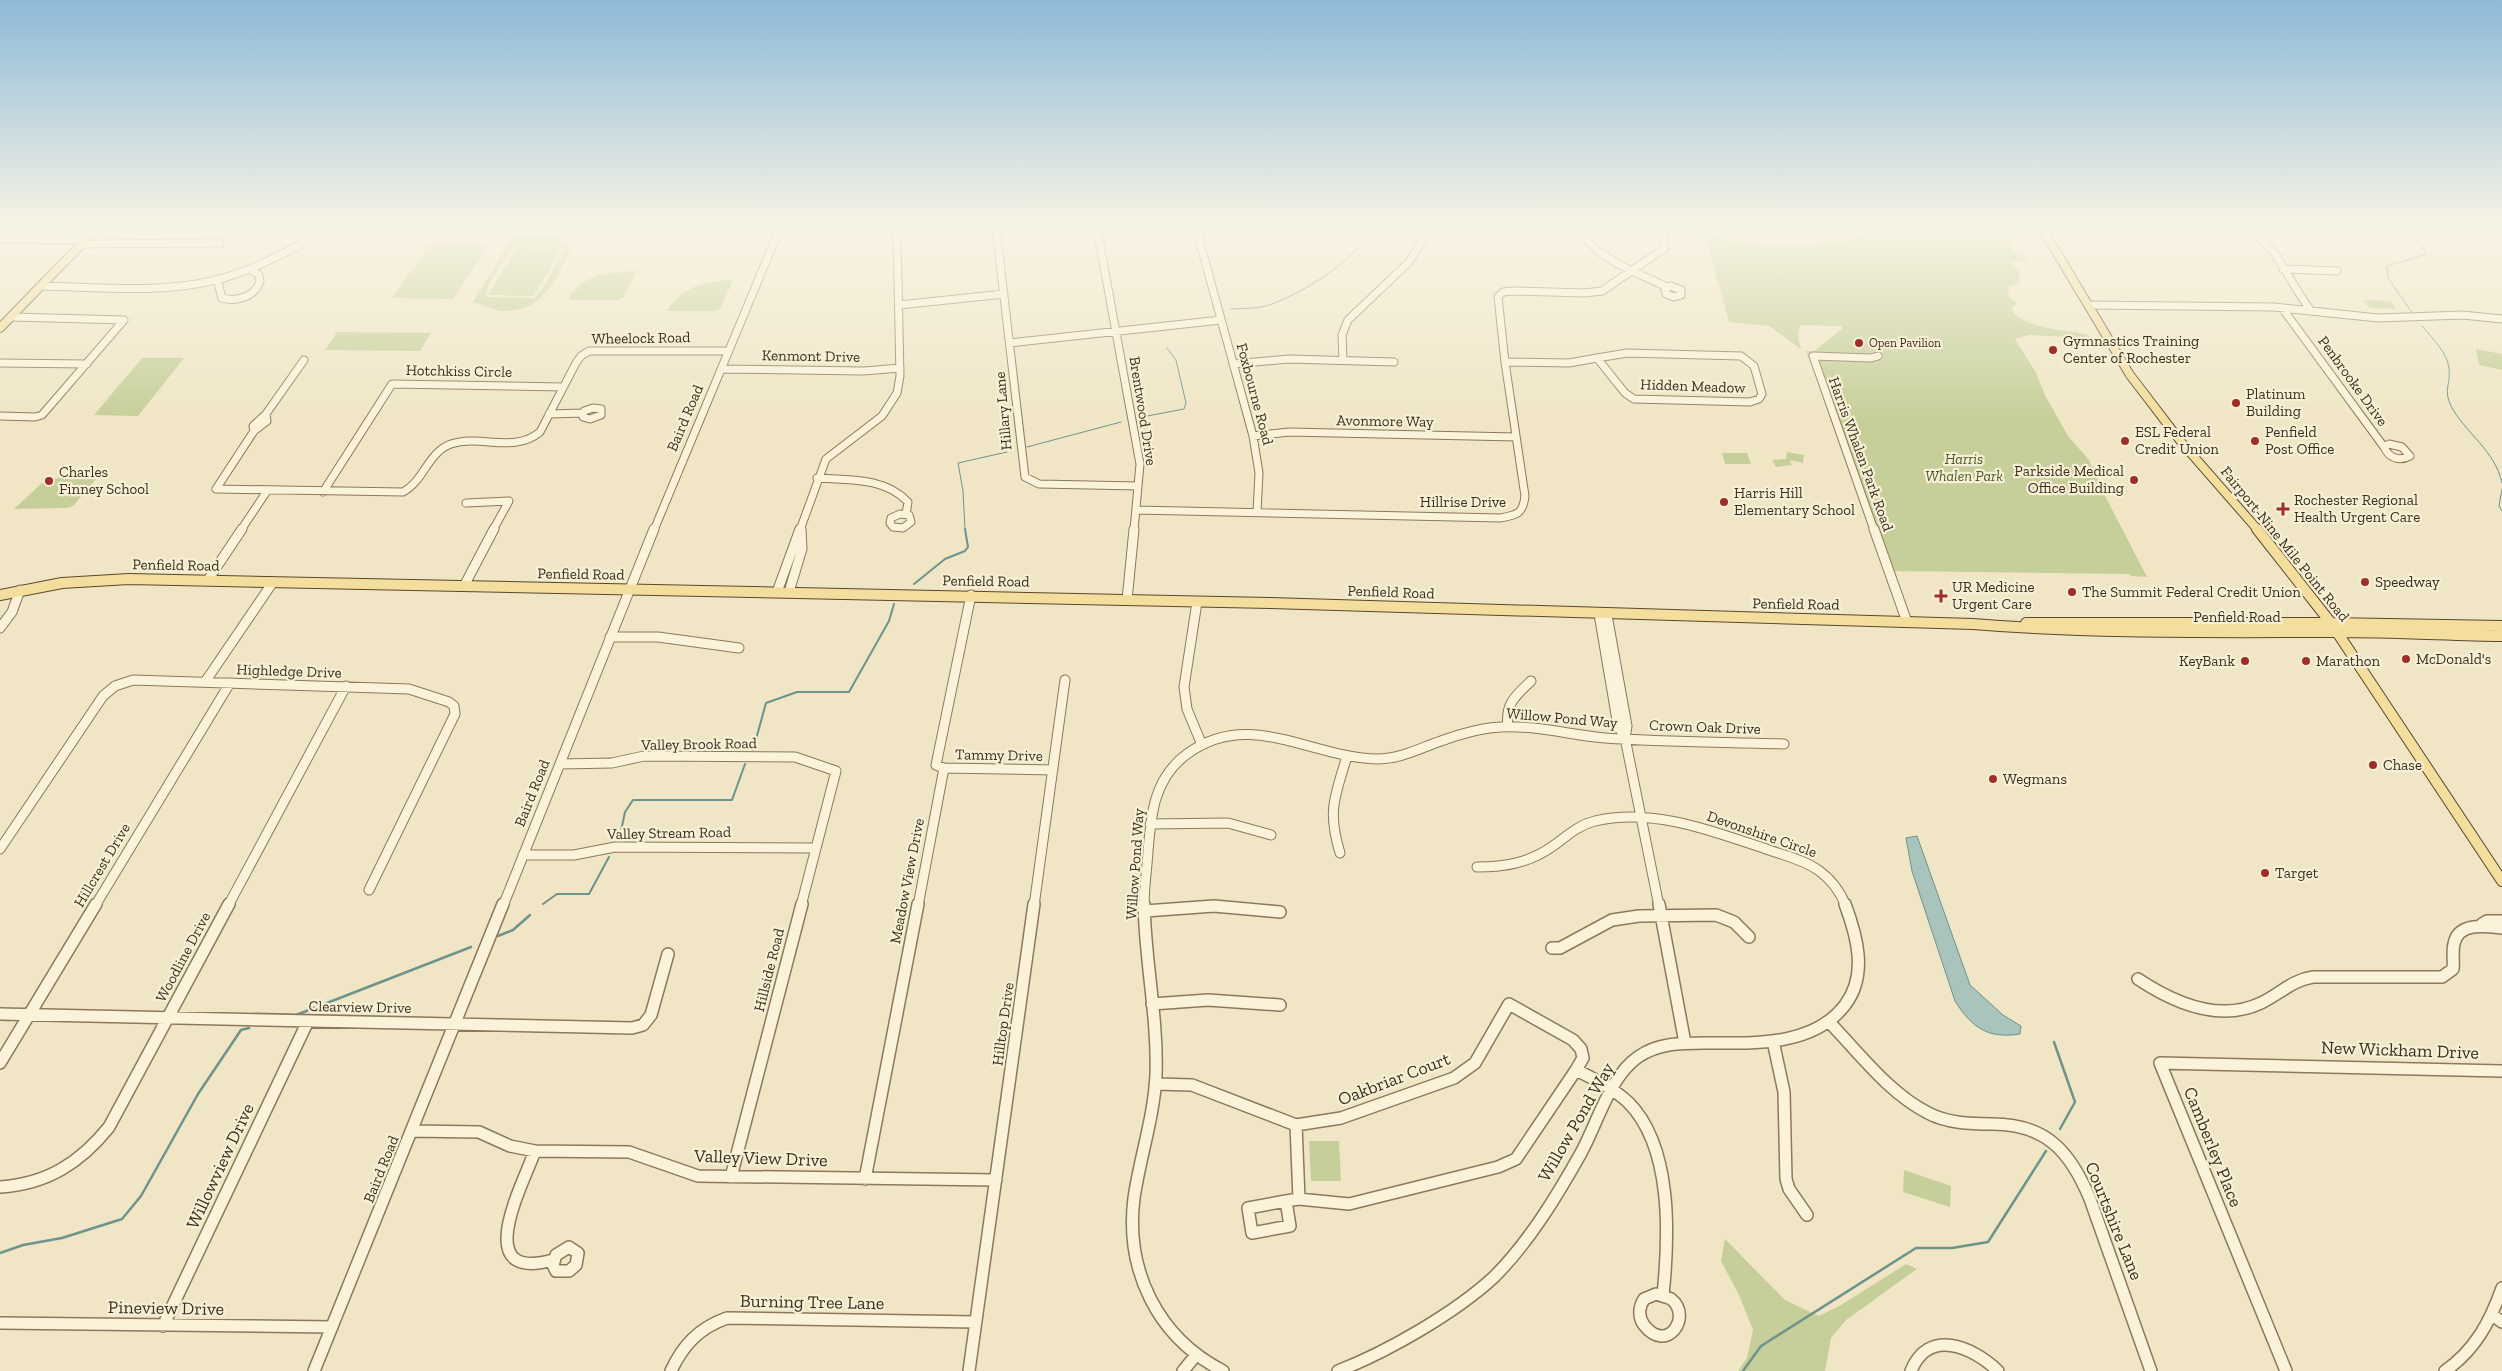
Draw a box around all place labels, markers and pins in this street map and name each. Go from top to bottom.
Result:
place label: Gymnastics Training Center of Rochester [2063,332,2199,367]
place label: Open Pavilion [1869,336,1941,350]
marker: Open Pavilion [1853,337,1865,349]
marker: Gymnastics Training Center of Rochester [2047,344,2059,356]
place label: Platinum Building [2246,385,2306,420]
marker: Platinum Building [2230,397,2242,409]
place label: ESL Federal Credit Union [2135,423,2219,458]
place label: Penfield Post Office [2265,423,2334,458]
marker: ESL Federal Credit Union [2119,435,2131,447]
marker: Penfield Post Office [2249,435,2261,447]
place label: Parkside Medical Office Building [2014,462,2124,497]
place label: Charles Finney School [59,463,149,498]
marker: Parkside Medical Office Building [2128,474,2140,486]
marker: Charles Finney School [43,475,55,487]
place label: Harris Hill Elementary School [1734,484,1855,519]
place label: Rochester Regional Health Urgent Care [2294,491,2420,526]
marker: Harris Hill Elementary School [1718,496,1730,508]
marker: Rochester Regional Health Urgent Care [2276,502,2290,516]
place label: Speedway [2375,573,2440,591]
marker: Speedway [2359,576,2371,588]
place label: UR Medicine Urgent Care [1952,578,2035,613]
place label: The Summit Federal Credit Union [2082,583,2301,601]
marker: The Summit Federal Credit Union [2066,586,2078,598]
marker: UR Medicine Urgent Care [1934,589,1948,603]
place label: McDonald's [2416,650,2491,668]
place label: KeyBank [2179,652,2235,670]
place label: Marathon [2316,652,2381,670]
marker: McDonald's [2400,653,2412,665]
marker: KeyBank [2239,655,2251,667]
marker: Marathon [2300,655,2312,667]
place label: Chase [2383,756,2422,774]
marker: Chase [2367,759,2379,771]
place label: Wegmans [2003,770,2067,788]
marker: Wegmans [1987,773,1999,785]
place label: Target [2275,864,2319,882]
marker: Target [2259,867,2271,879]

